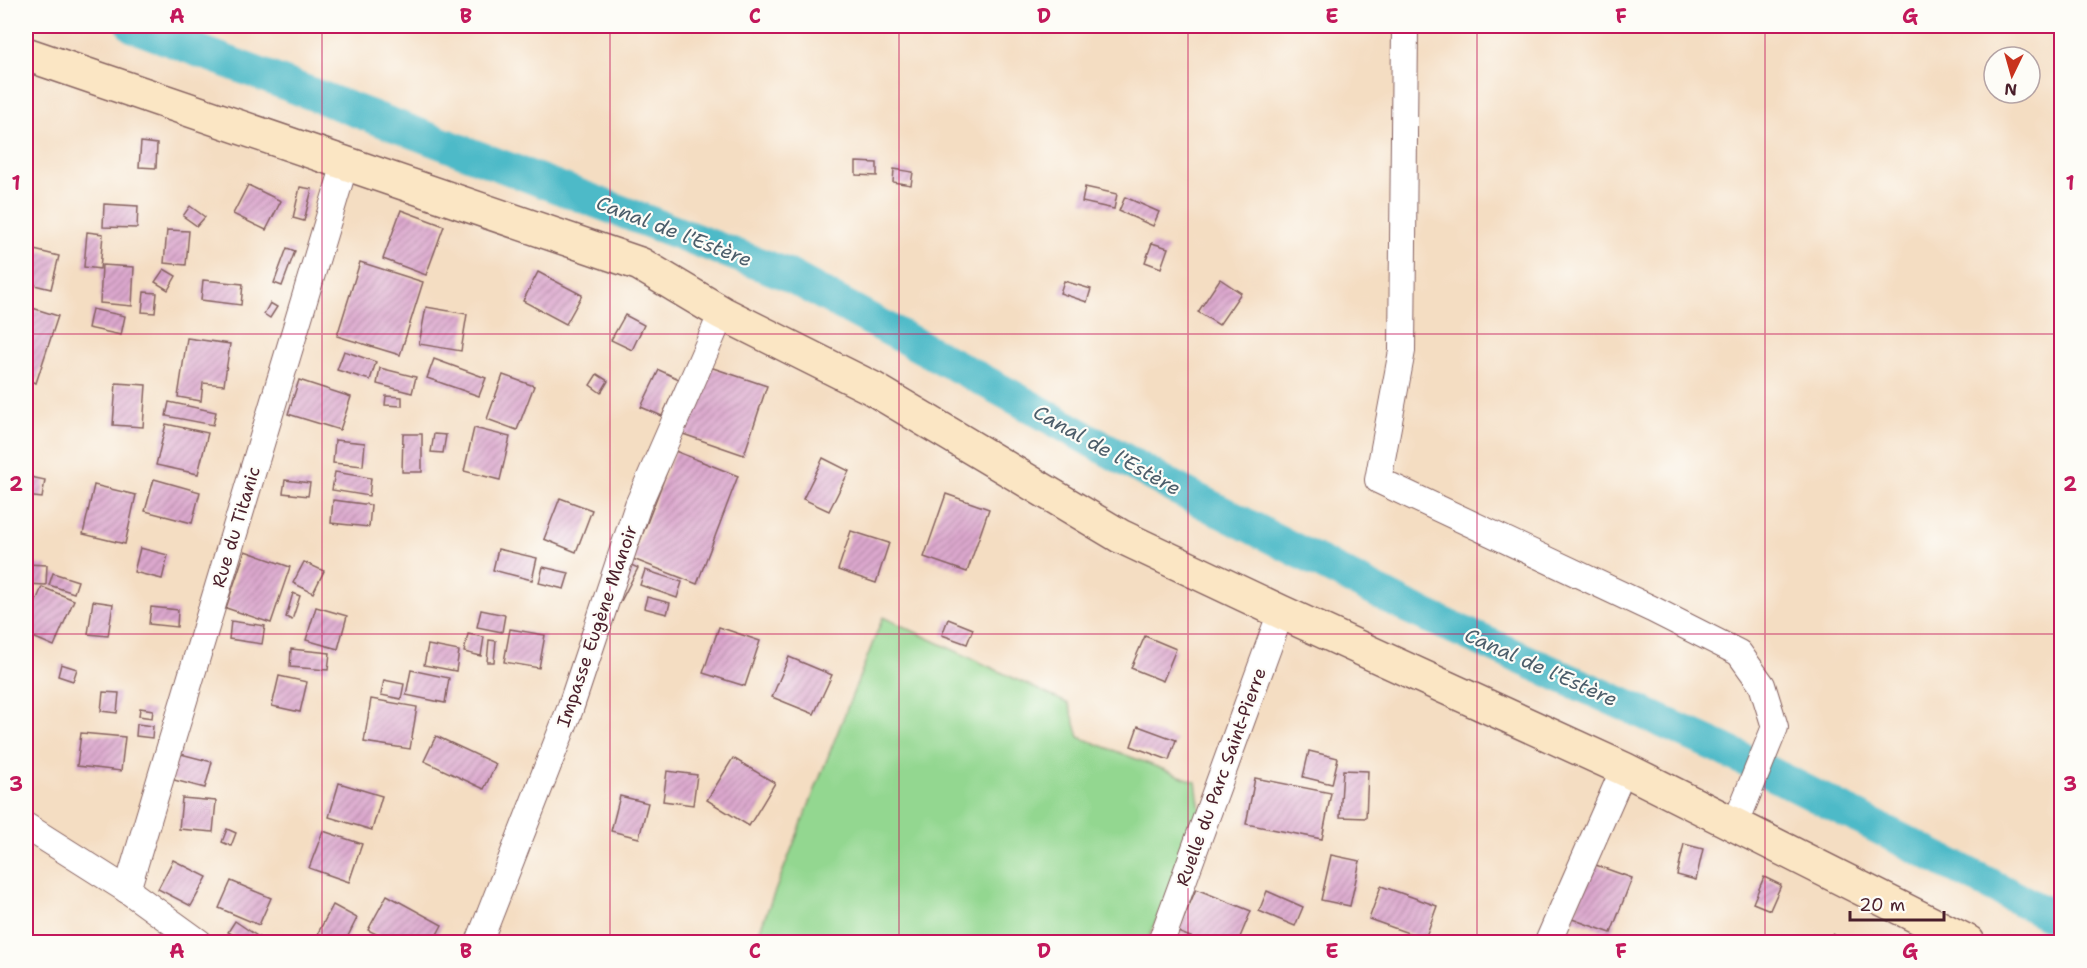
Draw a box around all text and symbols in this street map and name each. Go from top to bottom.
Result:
text: A [169,3,185,29]
text: B [460,3,472,29]
text: C [749,3,761,29]
text: D [1037,3,1051,29]
text: E [1325,3,1339,29]
text: F [1615,3,1627,29]
text: G [1902,3,1918,29]
north arrow [1982,45,2042,105]
text: N [2004,78,2018,100]
text: 1 [11,170,21,196]
text: 1 [2065,170,2075,196]
water label: Canal de l'Estère [593,189,755,273]
water label: Canal de l'Estère [1029,399,1185,501]
street label: Rue du Titanic [206,464,266,590]
text: 2 [9,471,23,497]
text: 2 [2063,471,2077,497]
street label: Impasse Eugène Manoir [551,522,643,730]
water label: Canal de l'Estère [1461,622,1621,712]
street label: Ruelle du Parc Saint-Pierre [1170,664,1272,890]
text: 3 [9,771,23,797]
text: 3 [2063,771,2077,797]
scale bar [1850,884,1944,922]
text: 20 m [1859,893,1905,917]
text: A [169,938,185,964]
text: B [460,938,472,964]
text: C [749,938,761,964]
text: D [1037,938,1051,964]
text: E [1325,938,1339,964]
text: F [1615,938,1627,964]
text: G [1902,938,1918,964]

